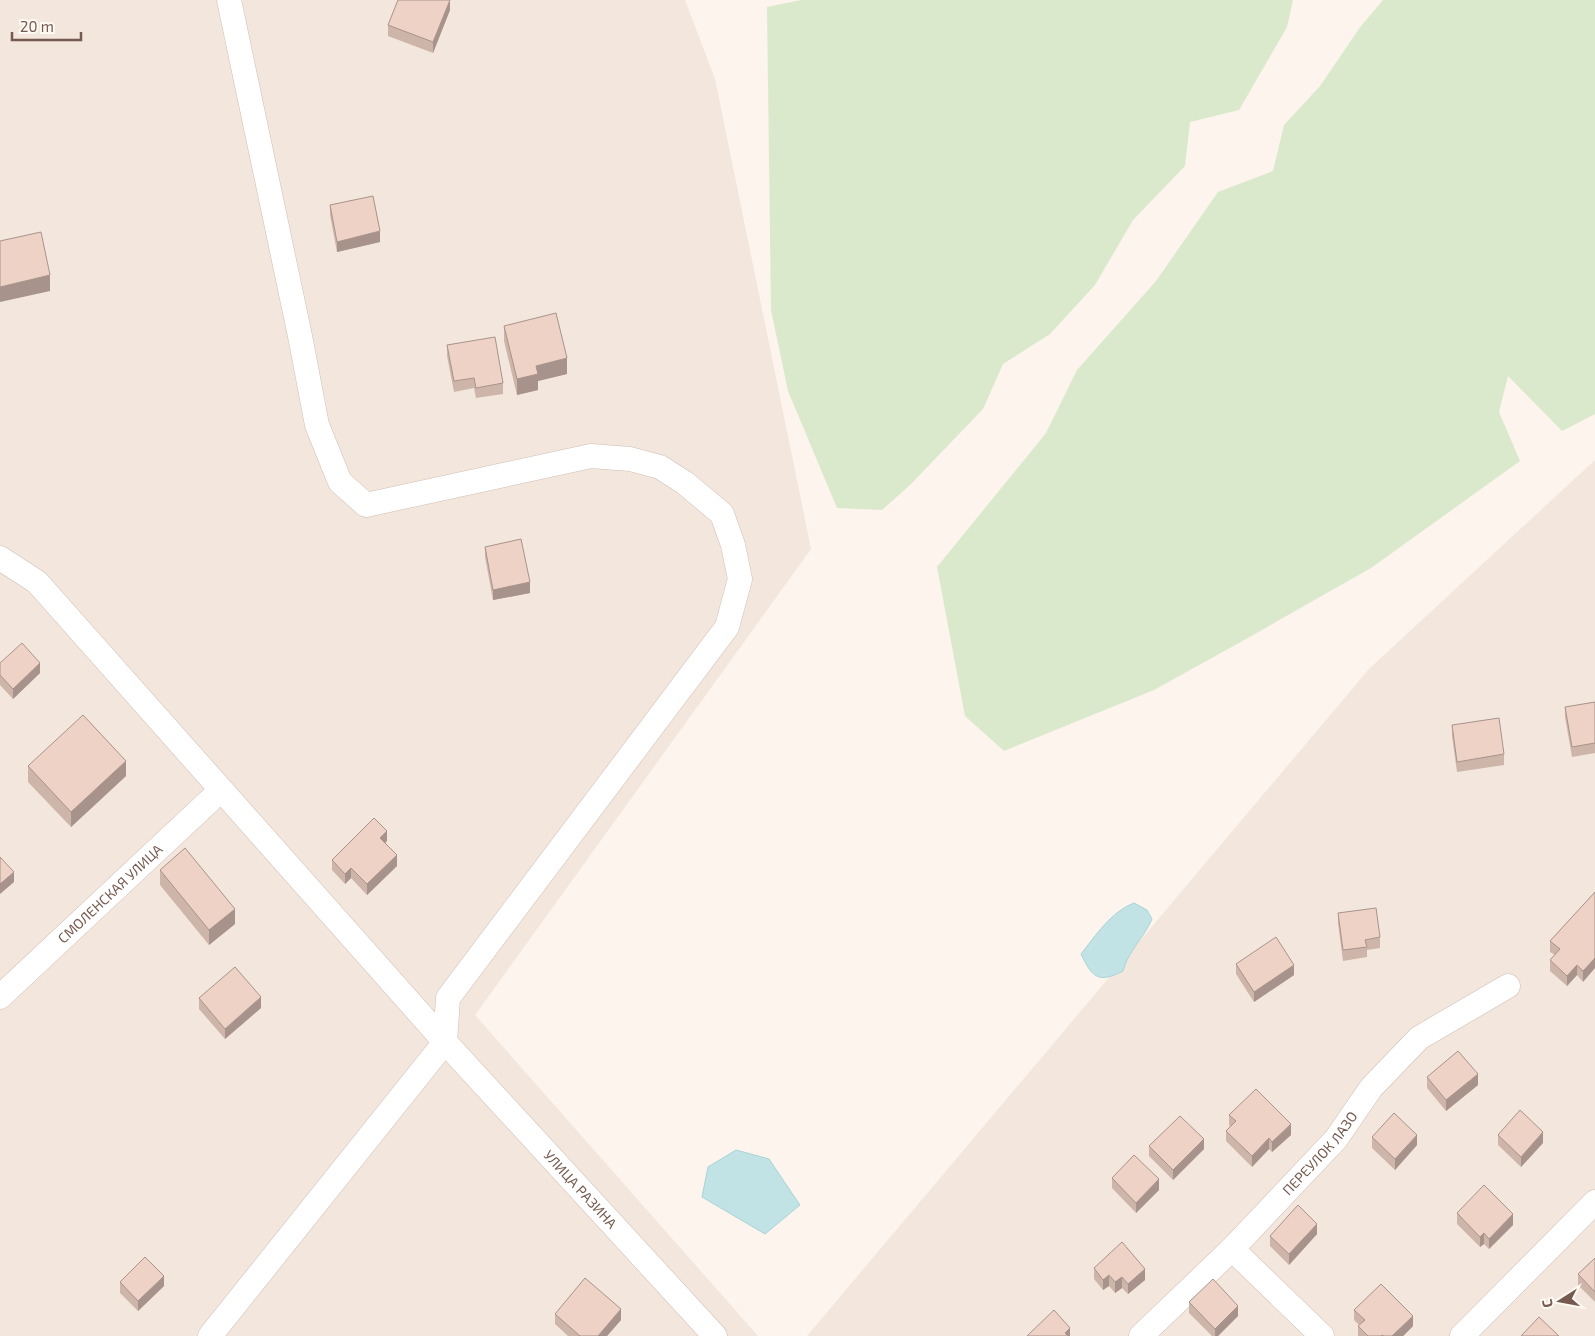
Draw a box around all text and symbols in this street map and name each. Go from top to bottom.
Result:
scale bar [12,10,81,42]
text: 20 m [20,17,54,35]
street label: СМОЛЕНСКАЯ УЛИЦА [54,840,166,946]
street label: ПЕРЕУЛОК ЛАЗО [1279,1108,1360,1198]
street label: УЛИЦА РАЗИНА [541,1146,621,1232]
north arrow [1535,1276,1585,1326]
text: С [1538,1298,1556,1309]

